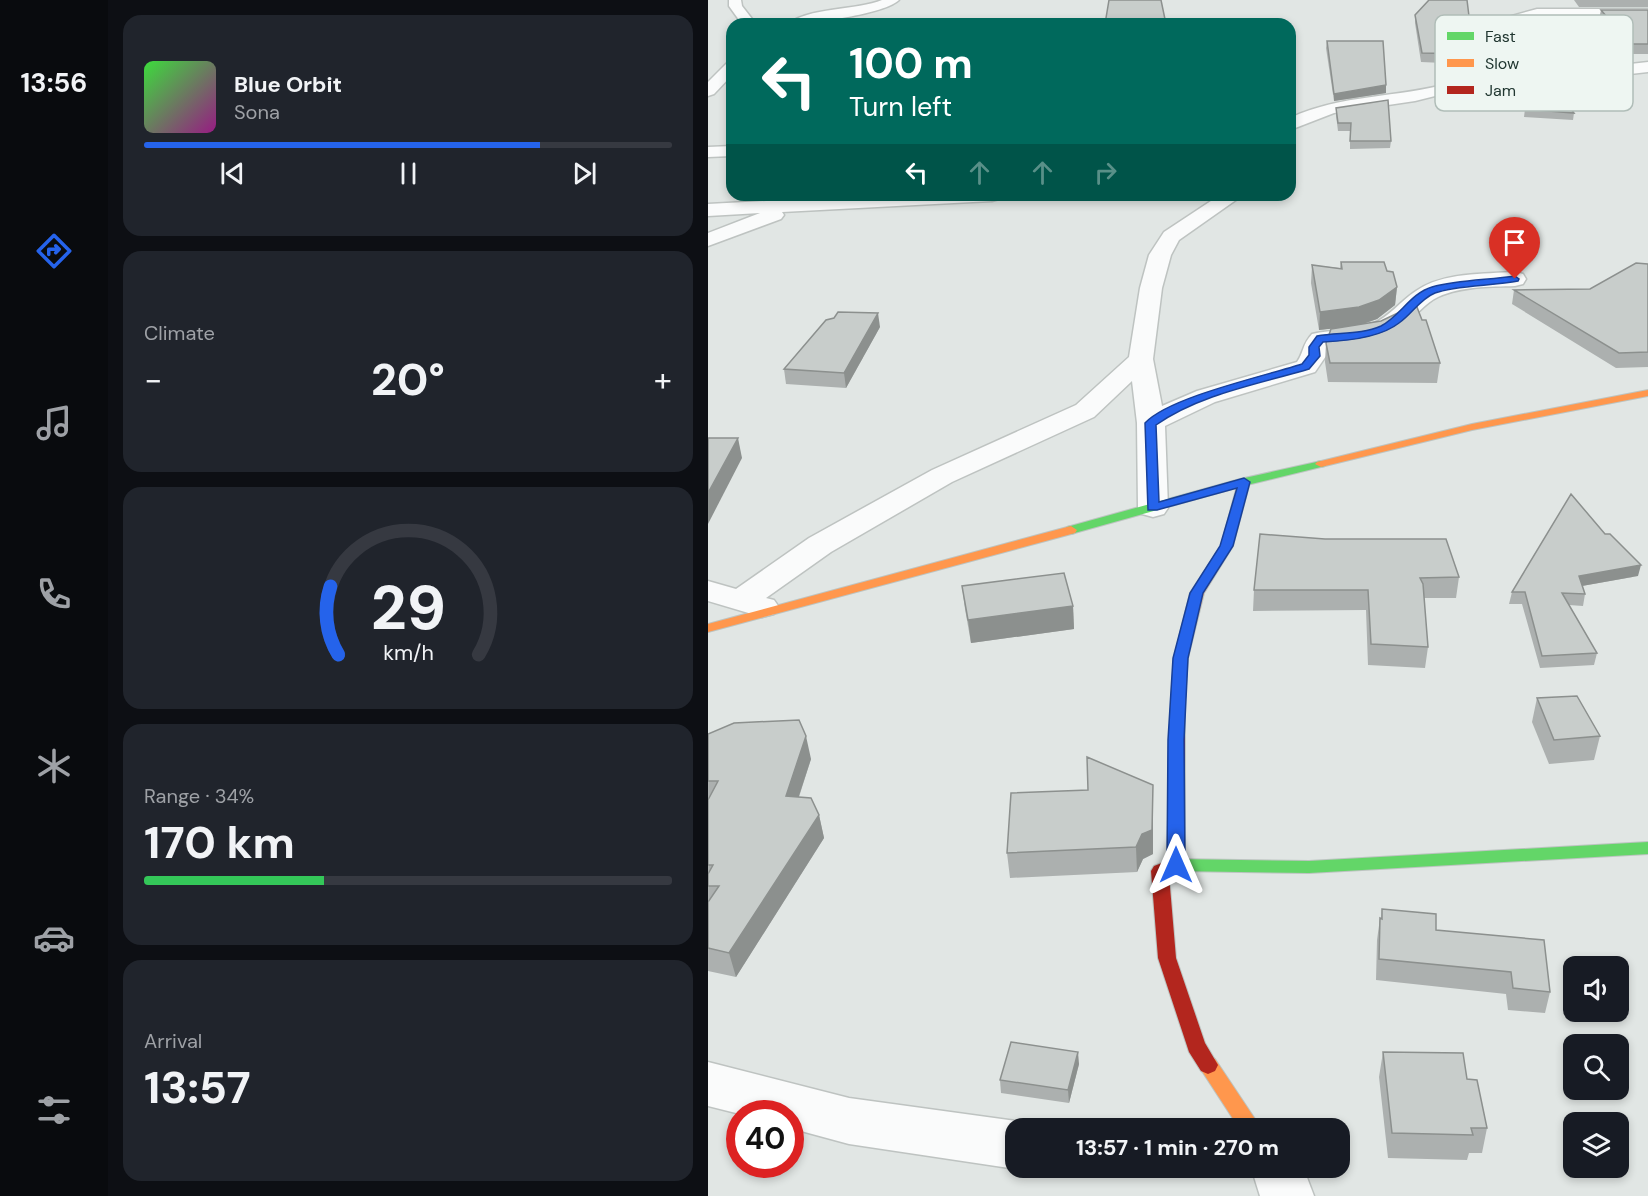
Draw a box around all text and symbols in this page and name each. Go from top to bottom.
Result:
legend [1435,15,1633,111]
text: Fast [1485,26,1516,47]
text: 100 m [849,36,973,91]
icon: left [750,42,828,120]
text: Slow [1485,53,1519,74]
text: 13:56 [21,65,87,100]
text: Blue Orbit [234,70,342,99]
text: Jam [1485,80,1516,101]
text: Turn left [849,89,952,124]
text: Sona [234,99,280,125]
icon: left [900,156,933,189]
icon: ahead [963,156,996,189]
icon: ahead [1026,156,1059,189]
icon: right [1089,156,1122,189]
icon: previous [216,157,249,190]
icon: pause [392,157,425,190]
icon: next [568,157,601,190]
pin [1489,217,1540,279]
icon: arrive [1498,226,1531,259]
icon: directions [33,230,75,272]
text: Climate [144,320,215,346]
text: 20° [371,350,445,409]
text: − [144,358,162,401]
text: + [654,358,672,401]
icon: music [33,402,75,444]
text: 29 [370,567,446,648]
icon: phone [33,573,75,615]
text: km/h [383,639,433,667]
icon: climate [33,745,75,787]
text: Range · 34% [144,783,254,809]
text: 170 km [144,813,295,872]
position arrow [1144,833,1208,897]
icon: car [33,917,75,959]
map controls [1563,956,1629,1178]
button: sound [1563,956,1629,1022]
text: Arrival [144,1028,202,1054]
button: search [1563,1034,1629,1100]
text: 13:57 [144,1058,251,1117]
icon: filters [33,1089,75,1131]
speed limit sign: 40 [726,1100,804,1178]
button: layers [1563,1112,1629,1178]
text: 13:57 · 1 min · 270 m [1076,1133,1279,1162]

